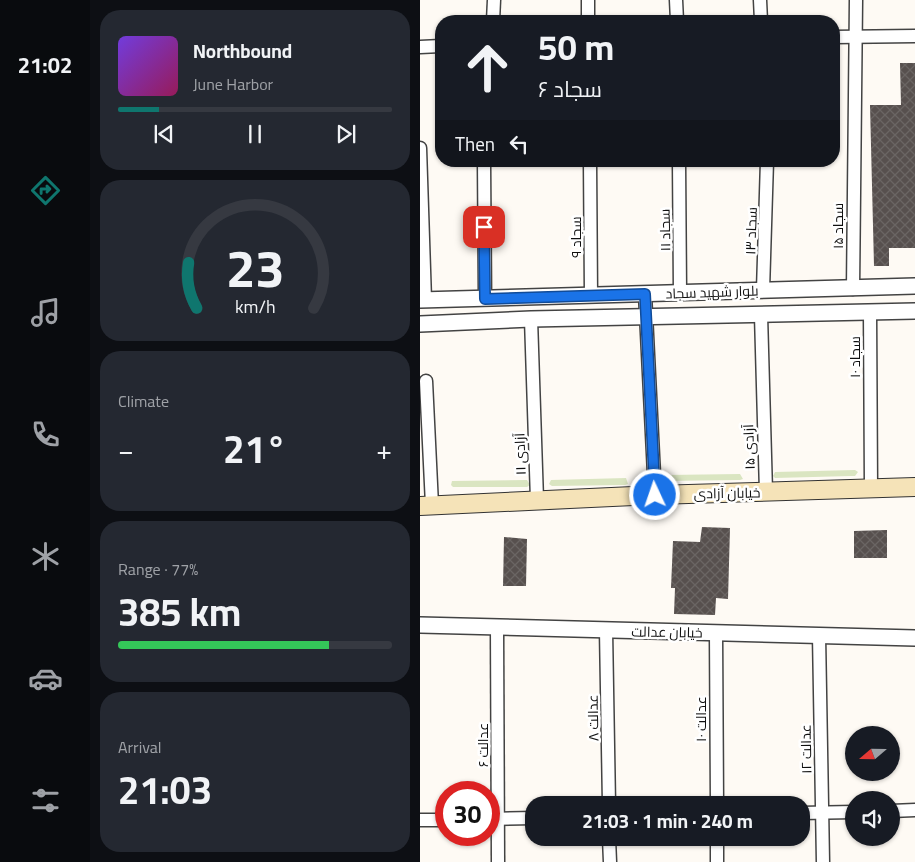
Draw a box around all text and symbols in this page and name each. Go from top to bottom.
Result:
text: 50 m [538,14,614,80]
text: Northbound [193,33,292,69]
icon: ahead [455,35,520,100]
text: 21:02 [18,44,72,86]
text: سجاد ۶ [538,68,602,110]
text: June Harbor [193,69,273,99]
icon: previous [150,120,178,148]
icon: pause [241,120,269,148]
icon: next [332,120,360,148]
text: Then [455,126,495,162]
icon: left [505,130,533,158]
icon: directions [28,173,63,208]
street label: سجاد ۱۵ [825,203,851,249]
pin [463,206,505,248]
street label: سجاد ۱۳ [737,207,765,255]
street label: سجاد ۱۱ [652,208,678,252]
icon: arrive [470,213,498,241]
street label: سجاد ۹ [563,216,589,258]
text: 23 [226,219,284,317]
street label: بلوار شهید سجاد [665,277,759,307]
text: km/h [235,290,275,323]
icon: music [28,295,63,330]
street label: سجاد ۱۰ [842,336,868,378]
text: Climate [118,386,169,416]
text: 21° [223,413,287,485]
icon: phone [28,417,63,452]
text: − [118,424,134,476]
text: + [376,424,392,476]
street label: آزادی ۱۵ [735,424,763,470]
street label: آزادی ۱۱ [506,432,534,476]
position arrow [628,468,680,520]
street label: خیابان آزادی [693,479,761,507]
icon: climate [28,539,63,574]
text: Range · 77% [118,554,198,584]
text: 385 km [118,576,241,648]
street label: خیابان عدالت [631,618,703,646]
icon: car [28,661,63,696]
street label: عدالت ۸ [580,694,606,742]
street label: عدالت ۱۰ [688,696,714,742]
street label: عدالت ۶ [470,723,496,767]
street label: عدالت ۱۲ [793,724,819,774]
north arrow [845,726,900,781]
map controls [845,726,900,846]
text: Arrival [118,732,162,762]
text: 21:03 [118,754,212,826]
speed limit sign: 30 [435,781,500,846]
icon: filters [28,783,63,818]
button: sound [845,791,900,846]
text: 21:03 · 1 min · 240 m [582,803,753,839]

